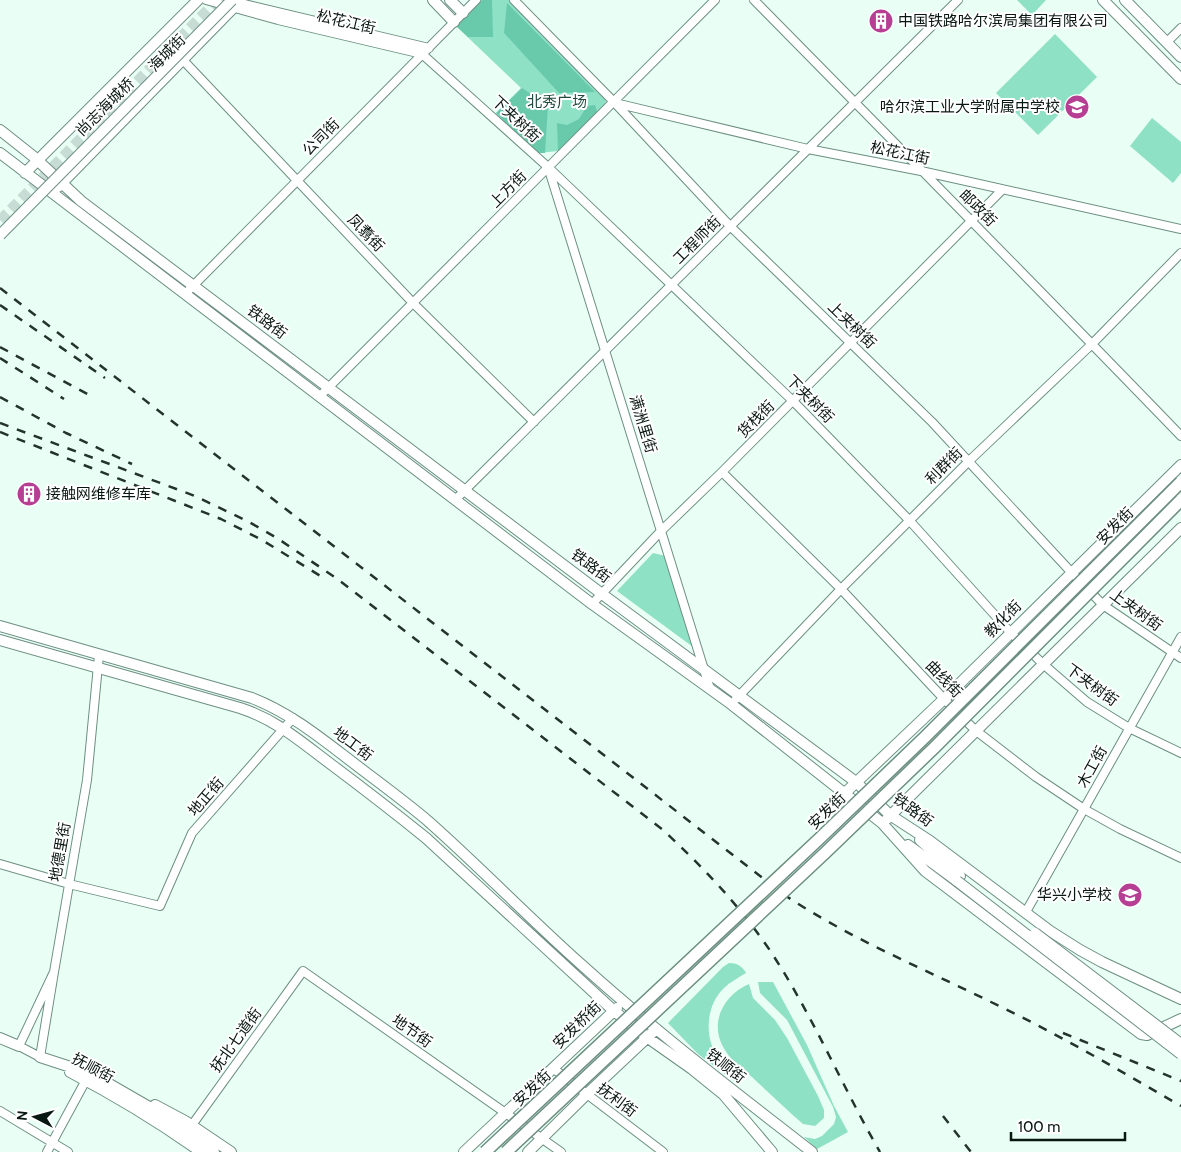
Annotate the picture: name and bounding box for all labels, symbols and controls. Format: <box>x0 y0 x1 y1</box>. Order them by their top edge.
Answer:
street label: 松花江街 <box>315 6 377 38</box>
building icon: 中国铁路哈尔滨局集团有限公司 <box>868 8 894 34</box>
place label: 中国铁路哈尔滨局集团有限公司 <box>898 12 1108 30</box>
street label: 海城街 <box>145 31 189 75</box>
street label: 尚志海城桥 <box>72 74 138 140</box>
street label: 下夹树街 <box>488 92 544 146</box>
park label: 北秀广场 <box>527 93 587 111</box>
school or university icon: 哈尔滨工业大学附属中学校 <box>1064 94 1090 120</box>
place label: 哈尔滨工业大学附属中学校 <box>880 98 1060 116</box>
street label: 公司街 <box>299 115 343 159</box>
street label: 松花江街 <box>869 138 931 168</box>
street label: 上方街 <box>486 167 530 211</box>
street label: 邮政街 <box>956 186 1000 230</box>
street label: 凤翥街 <box>344 211 388 255</box>
street label: 工程师街 <box>669 212 725 268</box>
street label: 上夹树街 <box>824 298 880 352</box>
street label: 铁路街 <box>244 301 290 343</box>
street label: 下夹树街 <box>782 371 838 427</box>
street label: 满洲里街 <box>626 393 660 455</box>
street label: 货栈街 <box>734 397 778 441</box>
street label: 利群街 <box>922 444 966 488</box>
building icon: 接触网维修车库 <box>16 481 42 507</box>
place label: 接触网维修车库 <box>46 485 151 503</box>
street label: 安发街 <box>1093 504 1137 548</box>
street label: 铁路街 <box>568 545 614 587</box>
street label: 上夹树街 <box>1106 585 1166 635</box>
street label: 教化街 <box>981 597 1025 641</box>
street label: 曲线街 <box>922 657 966 701</box>
street label: 下夹树街 <box>1062 660 1122 710</box>
street label: 地工街 <box>330 723 376 765</box>
street label: 木工街 <box>1073 743 1111 791</box>
street label: 地正街 <box>184 774 228 820</box>
street label: 安发街 <box>805 789 849 833</box>
street label: 铁路街 <box>890 789 936 831</box>
street label: 地德里街 <box>46 821 74 883</box>
school or university icon: 华兴小学校 <box>1117 882 1143 908</box>
place label: 华兴小学校 <box>1037 886 1112 904</box>
street label: 安发桥街 <box>549 998 605 1052</box>
street label: 抚北七道街 <box>207 1004 265 1076</box>
street label: 地节街 <box>388 1011 436 1051</box>
street label: 铁顺街 <box>703 1045 749 1087</box>
street label: 抚顺街 <box>69 1049 117 1087</box>
street label: 安发街 <box>509 1066 555 1110</box>
street label: 抚利街 <box>594 1079 640 1121</box>
north arrow <box>10 1092 60 1142</box>
text: N <box>13 1110 32 1122</box>
scale bar <box>1011 1110 1125 1142</box>
text: 100 m <box>1018 1118 1060 1136</box>

